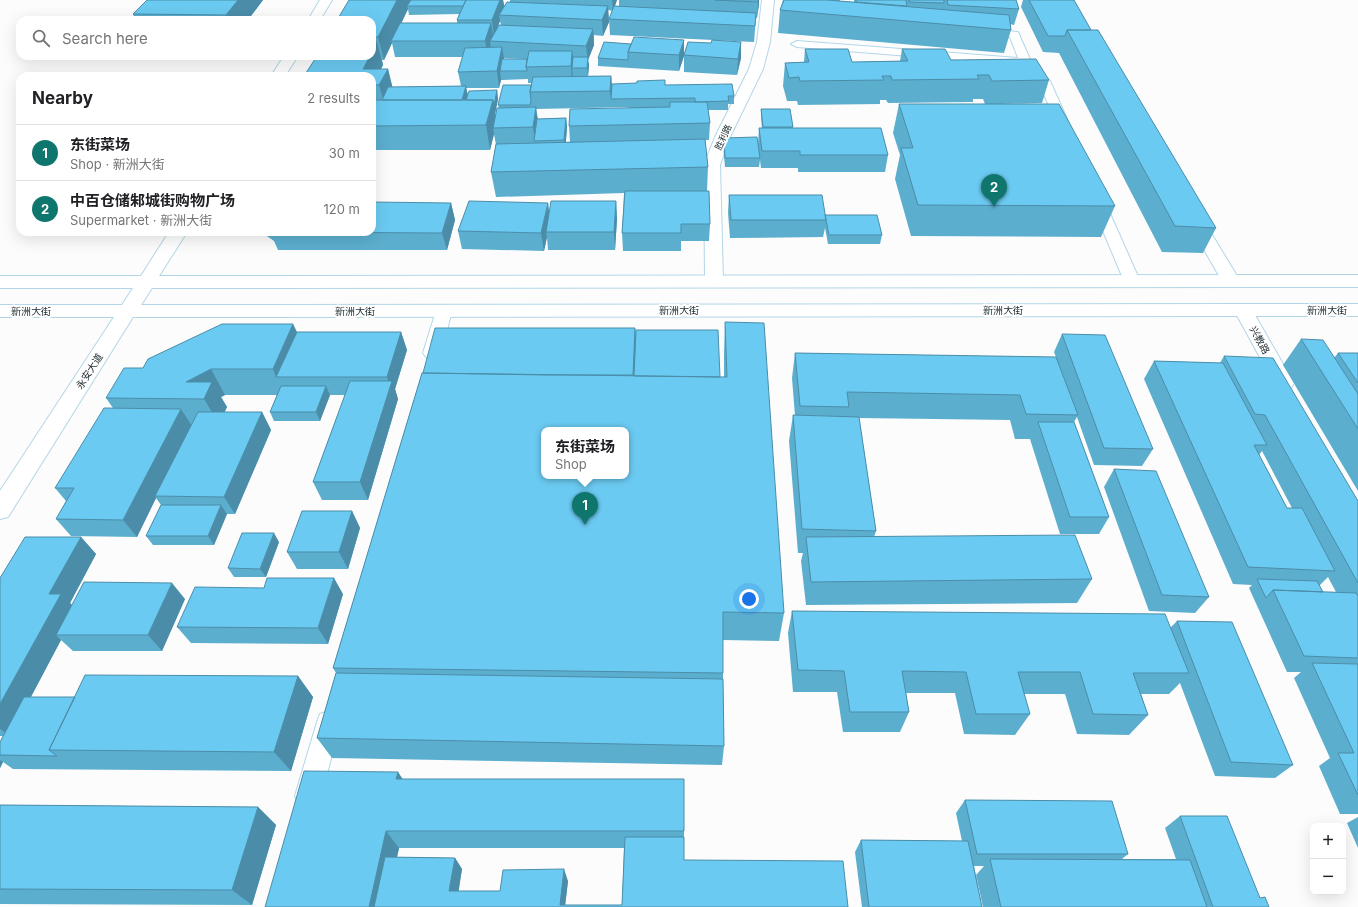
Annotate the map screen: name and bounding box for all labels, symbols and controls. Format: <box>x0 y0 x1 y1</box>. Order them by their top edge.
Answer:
search box <box>16 16 376 60</box>
icon: search <box>30 27 52 49</box>
text: Search here <box>62 29 148 48</box>
text: Nearby <box>32 88 93 108</box>
text: 2 results <box>307 90 360 106</box>
street label: 胜利路 <box>712 122 734 152</box>
text: 东街菜场 <box>70 135 130 154</box>
text: 1 <box>42 145 48 161</box>
text: 30 m <box>329 145 360 161</box>
text: Shop · 新洲大街 <box>70 156 165 172</box>
pin: 2 <box>981 174 1007 207</box>
text: 中百仓储邾城街购物广场 <box>70 191 235 210</box>
text: 2 <box>41 201 49 217</box>
text: 120 m <box>324 201 360 217</box>
text: Supermarket · 新洲大街 <box>70 212 212 228</box>
street label: 新洲大街 <box>659 304 699 316</box>
street label: 新洲大街 <box>983 304 1023 316</box>
street label: 新洲大街 <box>1307 304 1347 316</box>
street label: 新洲大街 <box>11 305 51 317</box>
street label: 新洲大街 <box>335 305 375 317</box>
street label: 兴教路 <box>1247 324 1273 356</box>
street label: 永安大道 <box>73 351 105 391</box>
popup <box>541 427 629 479</box>
text: 东街菜场 <box>555 437 615 456</box>
text: Shop <box>555 456 587 472</box>
pin: 1 <box>572 492 598 525</box>
your location <box>739 589 759 609</box>
map controls <box>1310 823 1346 895</box>
button: + <box>1310 823 1346 859</box>
button: − <box>1310 859 1346 895</box>

